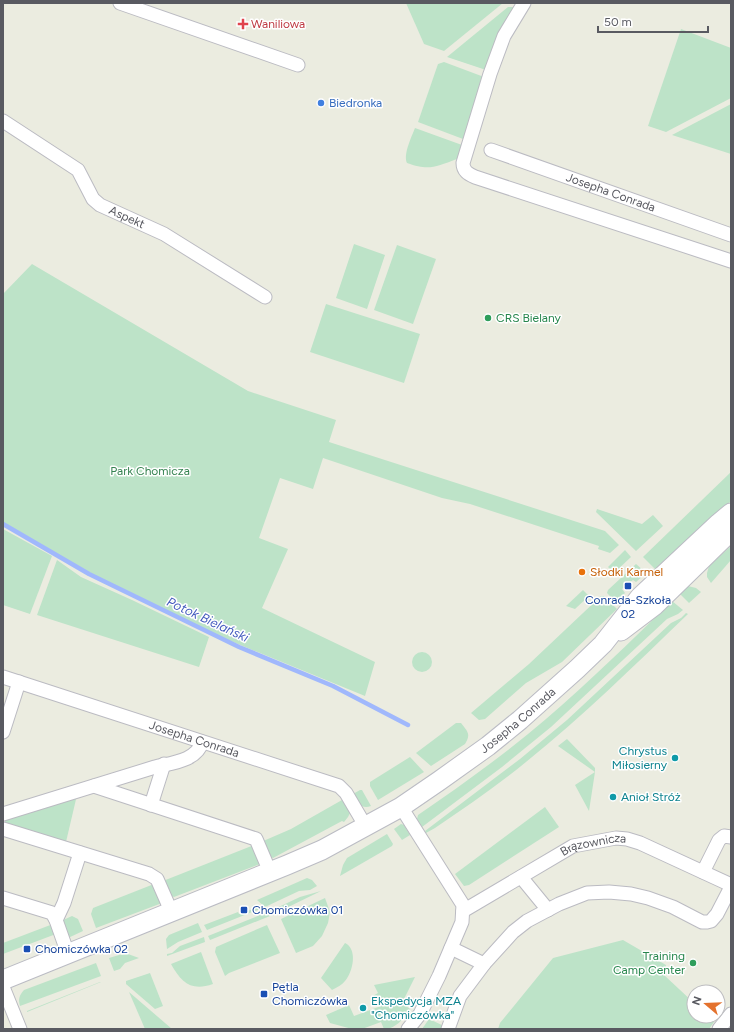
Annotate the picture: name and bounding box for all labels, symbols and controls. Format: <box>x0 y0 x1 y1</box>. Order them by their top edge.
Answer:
scale bar <box>598 8 708 34</box>
text: 50 m <box>604 15 632 29</box>
place label: Waniliowa <box>251 17 305 31</box>
marker: Waniliowa <box>238 19 248 29</box>
place label: Biedronka <box>329 96 382 110</box>
marker: Biedronka <box>316 98 326 108</box>
street label: Josepha Conrada <box>564 170 657 215</box>
street label: Aspekt <box>107 203 147 232</box>
place label: CRS Bielany <box>496 311 562 325</box>
marker: CRS Bielany <box>483 313 493 323</box>
park label: Park Chomicza <box>110 464 190 478</box>
place label: Słodki Karmel <box>590 565 663 579</box>
marker: Słodki Karmel <box>577 567 587 577</box>
marker: Conrada-Szkoła 02 <box>623 581 633 591</box>
place label: Conrada-Szkoła 02 <box>585 593 671 621</box>
water label: Potok Bielański <box>165 594 252 645</box>
street label: Josepha Conrada <box>478 685 558 756</box>
street label: Josepha Conrada <box>147 718 241 760</box>
place label: Chrystus Miłosierny <box>612 744 668 772</box>
marker: Chrystus Miłosierny <box>670 753 680 763</box>
place label: Anioł Stróż <box>621 790 681 804</box>
marker: Anioł Stróż <box>608 792 618 802</box>
street label: Brązownicza <box>558 831 627 859</box>
place label: Chomiczówka 01 <box>252 903 343 917</box>
marker: Chomiczówka 01 <box>239 905 249 915</box>
place label: Chomiczówka 02 <box>35 942 128 956</box>
marker: Chomiczówka 02 <box>22 944 32 954</box>
place label: Training Camp Center <box>613 949 685 977</box>
marker: Training Camp Center <box>688 958 698 968</box>
place label: Pętla Chomiczówka <box>272 980 348 1008</box>
north arrow <box>686 984 726 1024</box>
marker: Pętla Chomiczówka <box>259 989 269 999</box>
place label: Ekspedycja MZA "Chomiczówka" <box>371 994 461 1022</box>
text: N <box>689 995 705 1007</box>
marker: Ekspedycja MZA "Chomiczówka" <box>358 1003 368 1013</box>

